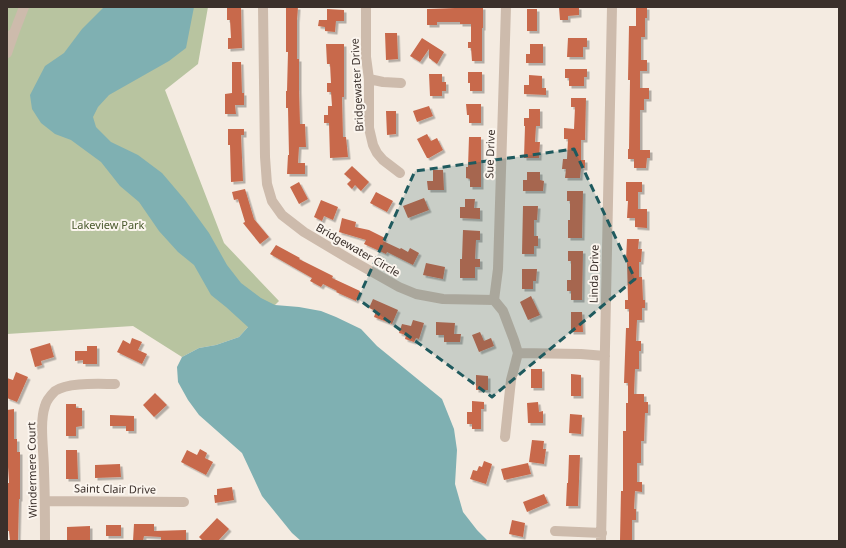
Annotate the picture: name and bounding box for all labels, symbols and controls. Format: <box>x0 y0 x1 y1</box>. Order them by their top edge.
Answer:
street label: Bridgewater Drive <box>347 38 366 132</box>
street label: Sue Drive <box>481 129 498 179</box>
park label: Lakeview Park <box>72 217 145 232</box>
street label: Bridgewater Circle <box>313 219 403 280</box>
street label: Linda Drive <box>585 245 602 303</box>
street label: Windermere Court <box>23 422 40 518</box>
street label: Saint Clair Drive <box>74 480 156 497</box>

